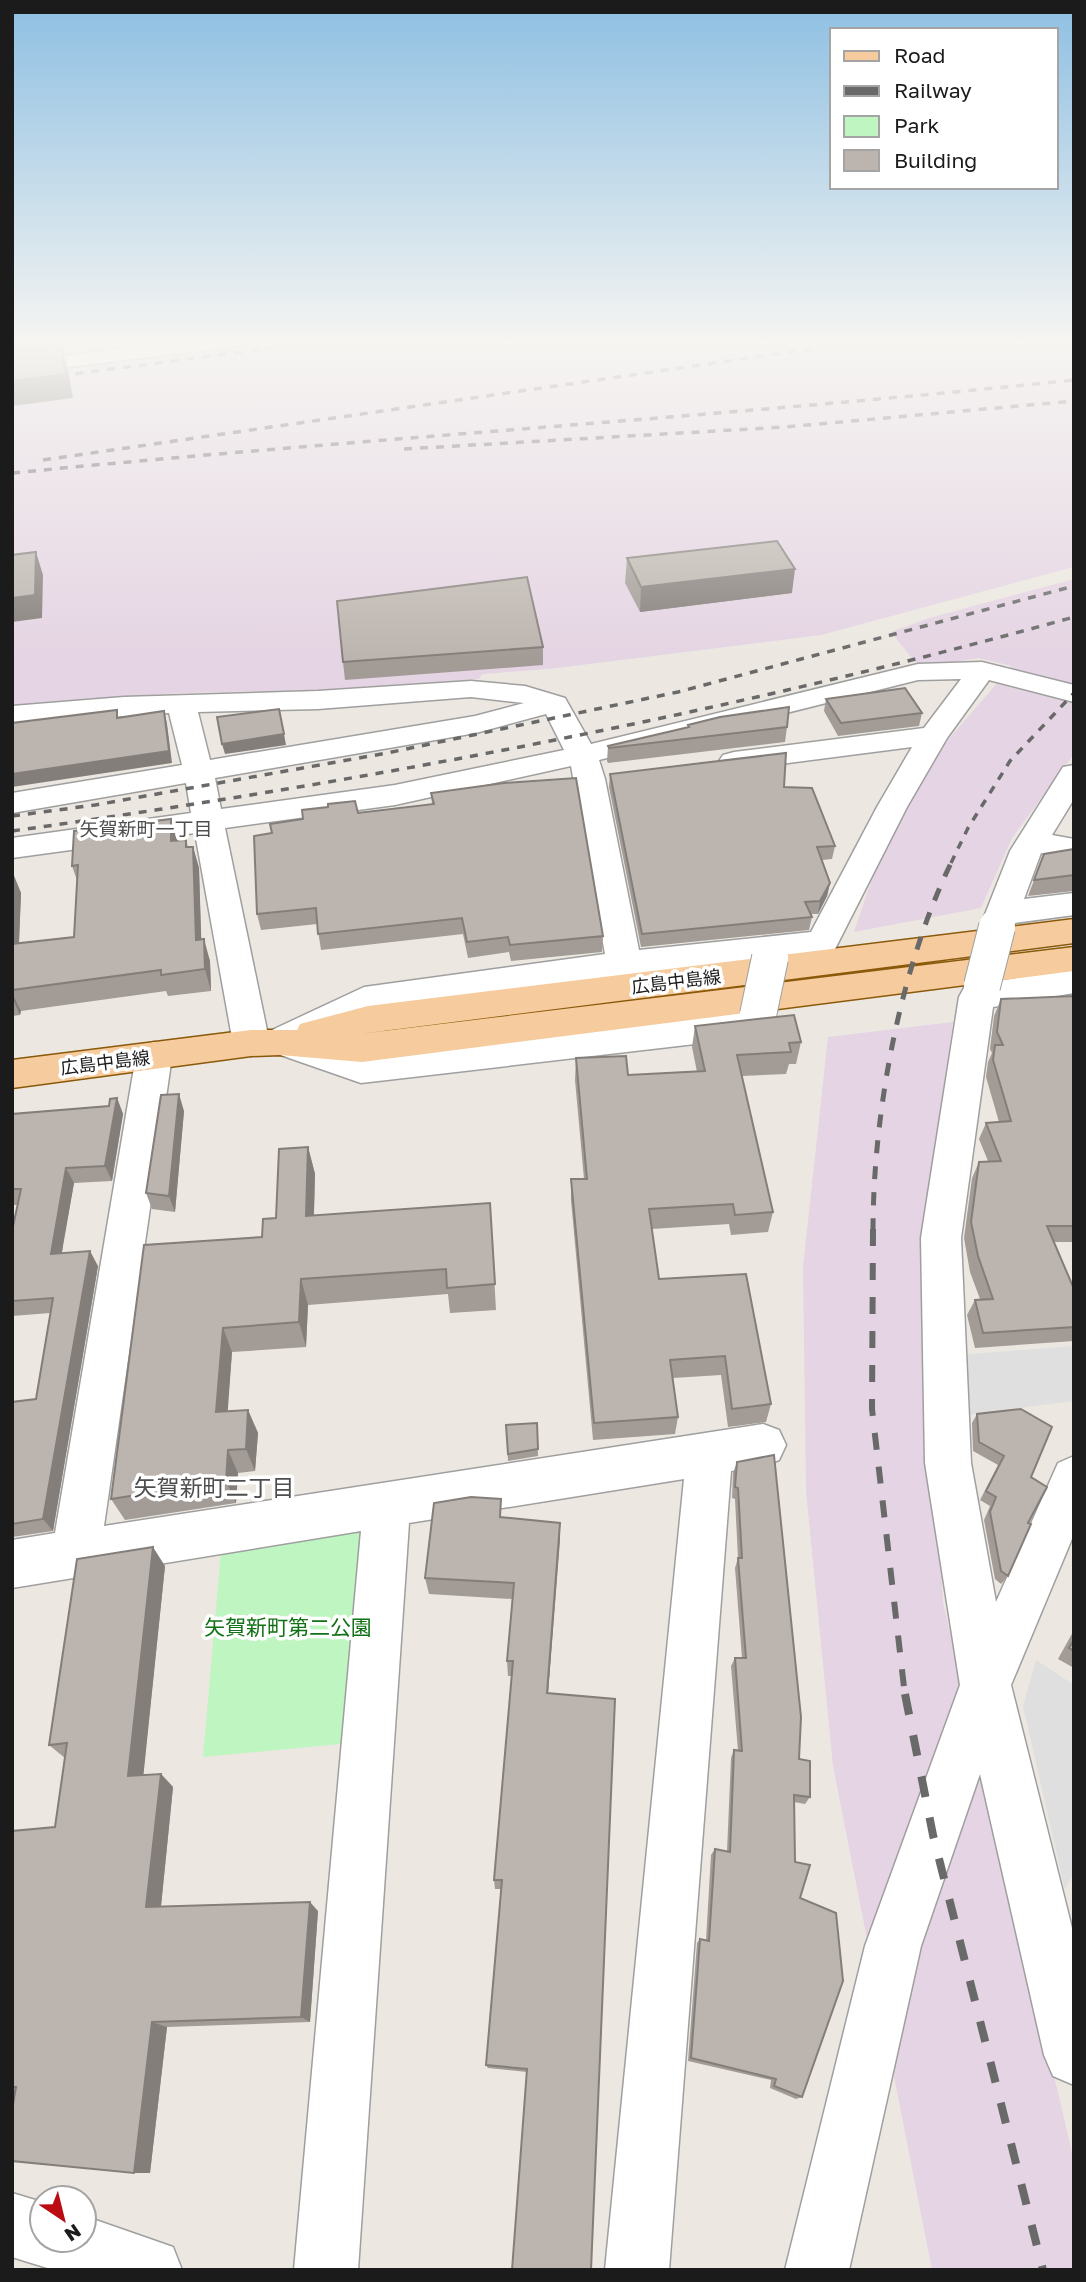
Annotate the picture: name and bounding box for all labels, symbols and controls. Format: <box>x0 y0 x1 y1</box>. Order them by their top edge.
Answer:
legend <box>830 28 1058 189</box>
text: Road <box>894 42 945 68</box>
text: Railway <box>894 77 972 103</box>
text: Park <box>894 112 940 138</box>
text: Building <box>894 147 977 173</box>
district label: 矢賀新町一丁目 <box>79 817 213 840</box>
street label: 広島中島線 <box>630 965 722 997</box>
street label: 広島中島線 <box>59 1046 151 1078</box>
district label: 矢賀新町二丁目 <box>134 1473 295 1501</box>
park label: 矢賀新町第二公園 <box>204 1614 372 1640</box>
north arrow <box>28 2184 98 2254</box>
text: N <box>61 2220 86 2247</box>

